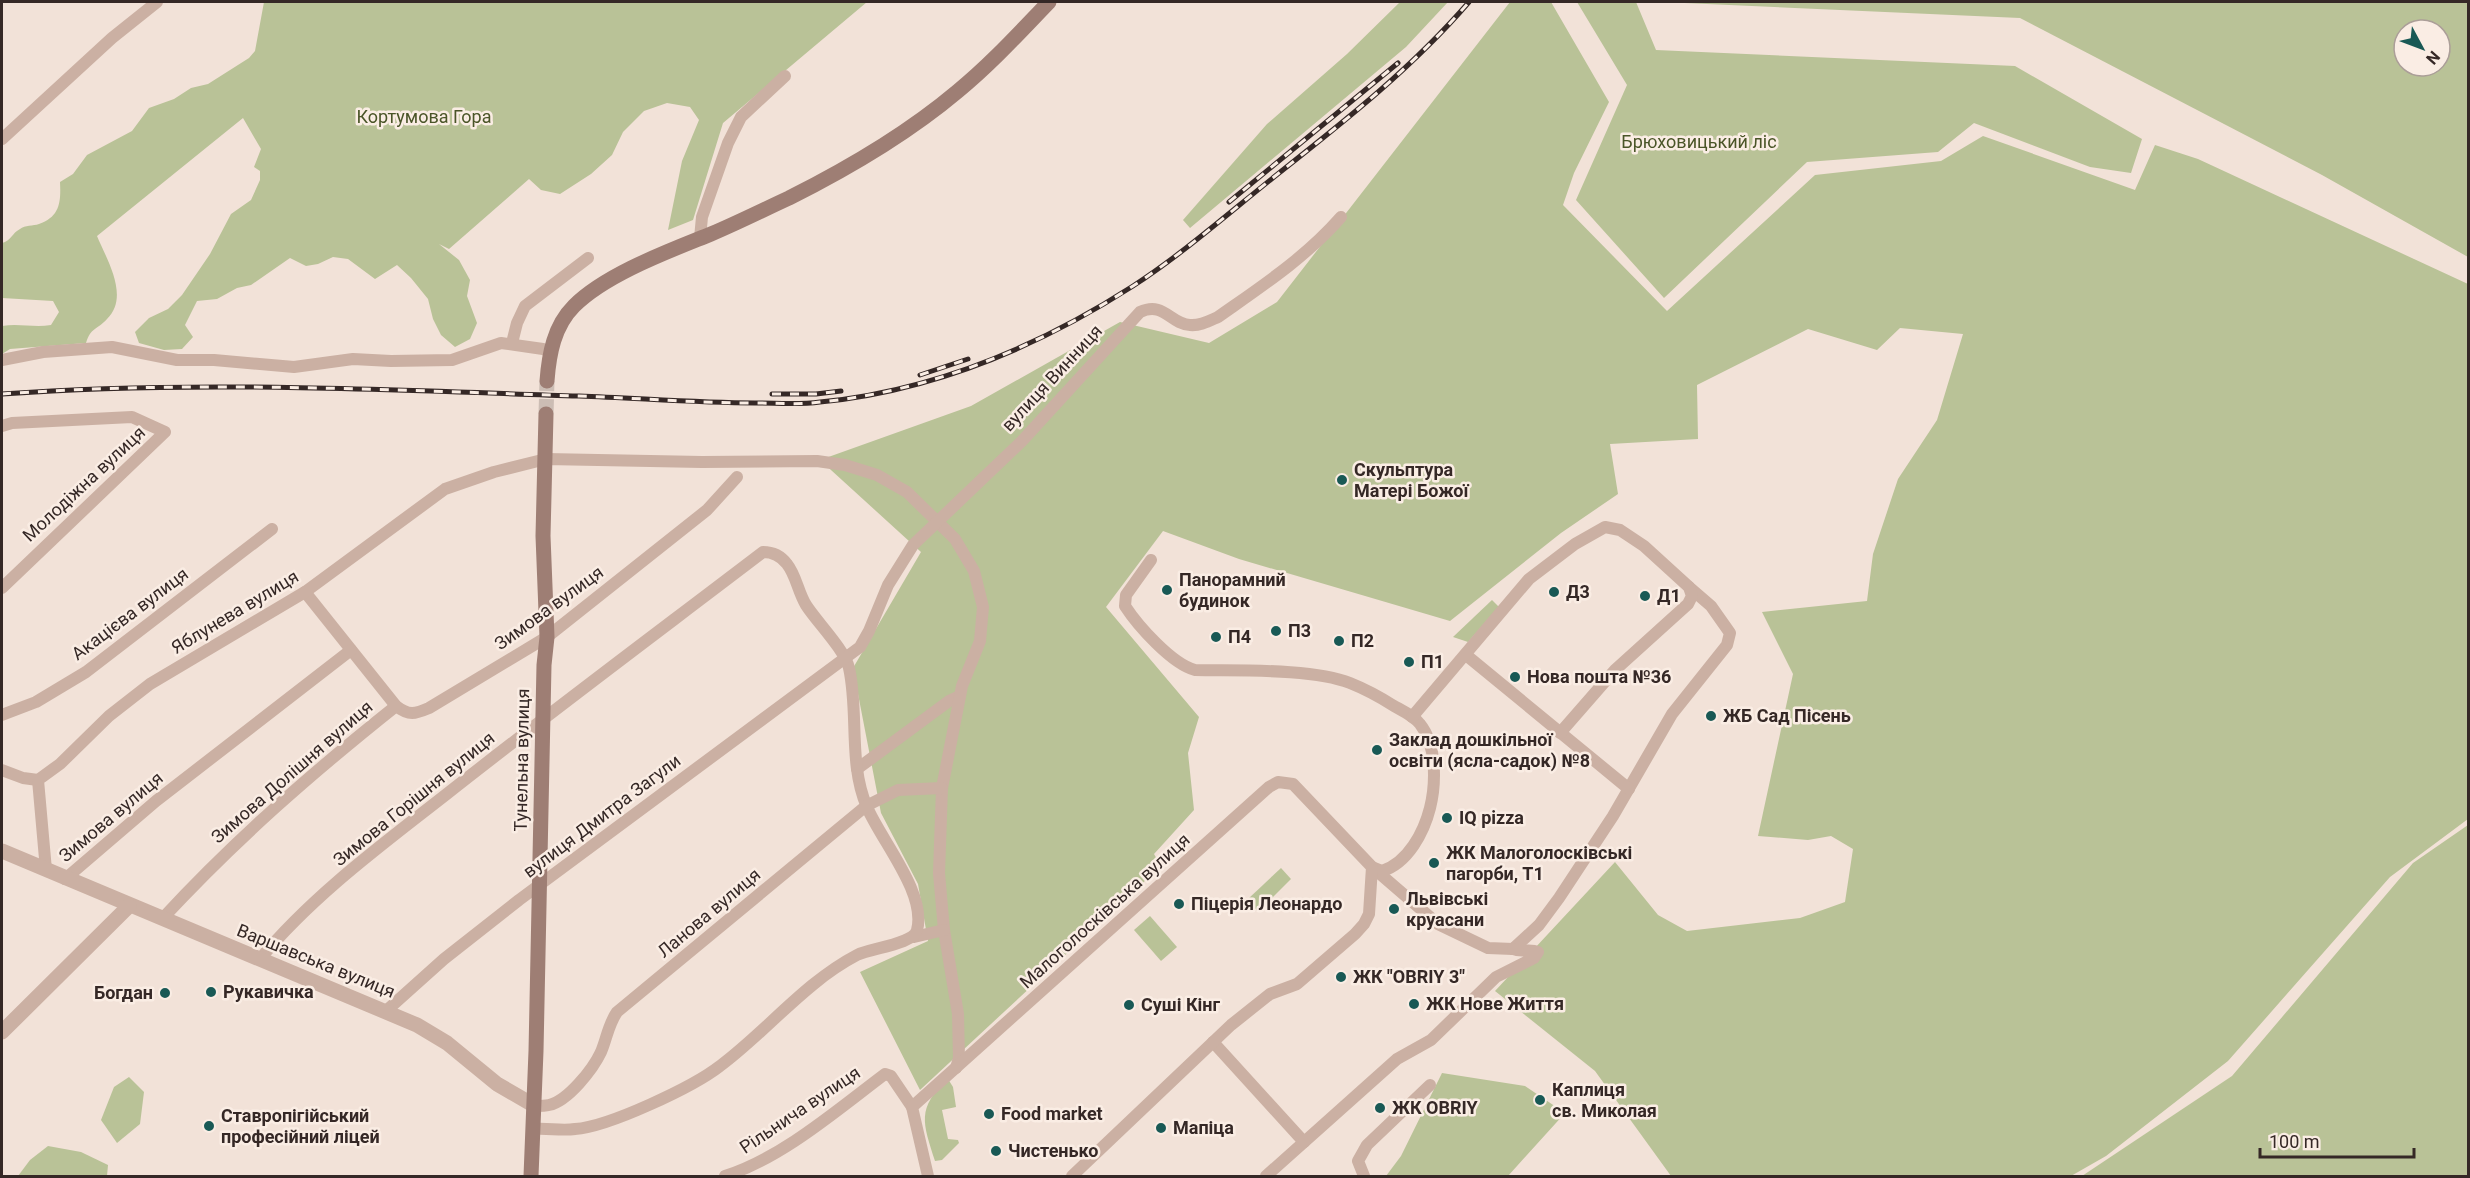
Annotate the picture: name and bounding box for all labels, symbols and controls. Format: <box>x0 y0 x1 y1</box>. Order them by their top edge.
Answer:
north arrow <box>2392 18 2452 78</box>
text: N <box>2422 47 2444 68</box>
park label: Кортумова Гора <box>357 106 491 127</box>
park label: Брюховицький ліс <box>1621 131 1777 152</box>
street label: вулиця Винниця <box>997 320 1106 435</box>
street label: Молодіжна вулиця <box>18 422 149 546</box>
place label: Скульптура Матері Божої <box>1354 459 1469 501</box>
marker: Скульптура Матері Божої <box>1335 473 1349 487</box>
street label: Зимова вулиця <box>490 561 607 654</box>
street label: Акацієва вулиця <box>67 563 192 664</box>
street label: Яблунева вулиця <box>167 565 302 658</box>
place label: Панорамний будинок <box>1179 569 1286 611</box>
place label: Д3 <box>1566 581 1590 602</box>
marker: Панорамний будинок <box>1160 583 1174 597</box>
marker: Д3 <box>1547 585 1561 599</box>
place label: Д1 <box>1657 585 1681 606</box>
marker: Д1 <box>1638 589 1652 603</box>
place label: П3 <box>1288 620 1311 641</box>
marker: П3 <box>1269 624 1283 638</box>
place label: П4 <box>1228 626 1251 647</box>
marker: П4 <box>1209 630 1223 644</box>
place label: П2 <box>1351 630 1374 651</box>
marker: П2 <box>1332 634 1346 648</box>
place label: П1 <box>1421 651 1444 672</box>
marker: П1 <box>1402 655 1416 669</box>
place label: Нова пошта №36 <box>1527 666 1671 687</box>
marker: Нова пошта №36 <box>1508 670 1522 684</box>
street label: Тунельна вулиця <box>510 688 533 832</box>
street label: Зимова Долішня вулиця <box>207 696 377 847</box>
place label: ЖБ Сад Пісень <box>1723 705 1851 726</box>
marker: ЖБ Сад Пісень <box>1704 709 1718 723</box>
street label: Зимова Горішня вулиця <box>329 727 499 870</box>
place label: Заклад дошкільної освіти (ясла-садок) №8 <box>1389 729 1590 772</box>
marker: Заклад дошкільної освіти (ясла-садок) №8 <box>1370 743 1384 757</box>
street label: вулиця Дмитра Загули <box>519 750 685 882</box>
street label: Зимова вулиця <box>55 767 167 866</box>
place label: IQ pizza <box>1459 807 1524 828</box>
marker: IQ pizza <box>1440 811 1454 825</box>
street label: Малоголосківська вулиця <box>1015 829 1194 992</box>
place label: ЖК Малоголосківські пагорби, Т1 <box>1446 842 1632 884</box>
marker: ЖК Малоголосківські пагорби, Т1 <box>1427 856 1441 870</box>
street label: Ланова вулиця <box>653 864 764 962</box>
place label: Львівські круасани <box>1406 888 1488 930</box>
place label: Піцерія Леонардо <box>1191 893 1343 914</box>
marker: Піцерія Леонардо <box>1172 897 1186 911</box>
marker: Львівські круасани <box>1387 902 1401 916</box>
street label: Варшавська вулиця <box>234 919 398 1002</box>
place label: ЖК "OBRIY 3" <box>1353 966 1465 987</box>
marker: ЖК "OBRIY 3" <box>1334 970 1348 984</box>
place label: Рукавичка <box>223 981 314 1002</box>
place label: Богдан <box>94 982 153 1003</box>
marker: Рукавичка <box>204 985 218 999</box>
marker: Богдан <box>158 986 172 1000</box>
place label: ЖК Нове Життя <box>1426 993 1564 1014</box>
place label: Суші Кінг <box>1141 994 1221 1015</box>
marker: ЖК Нове Життя <box>1407 997 1421 1011</box>
marker: Суші Кінг <box>1122 998 1136 1012</box>
street label: Рільнича вулиця <box>736 1062 864 1158</box>
place label: Каплиця св. Миколая <box>1552 1079 1657 1121</box>
marker: Каплиця св. Миколая <box>1533 1093 1547 1107</box>
place label: ЖК OBRIY <box>1392 1097 1479 1118</box>
marker: ЖК OBRIY <box>1373 1101 1387 1115</box>
place label: Food market <box>1001 1103 1103 1124</box>
place label: Ставропігійський професійний ліцей <box>221 1105 380 1147</box>
marker: Food market <box>982 1107 996 1121</box>
place label: Мапіца <box>1173 1117 1234 1138</box>
marker: Ставропігійський професійний ліцей <box>202 1119 216 1133</box>
marker: Мапіца <box>1154 1121 1168 1135</box>
scale bar <box>2260 1121 2414 1159</box>
text: 100 m <box>2269 1131 2320 1152</box>
place label: Чистенько <box>1008 1140 1099 1161</box>
marker: Чистенько <box>989 1144 1003 1158</box>

